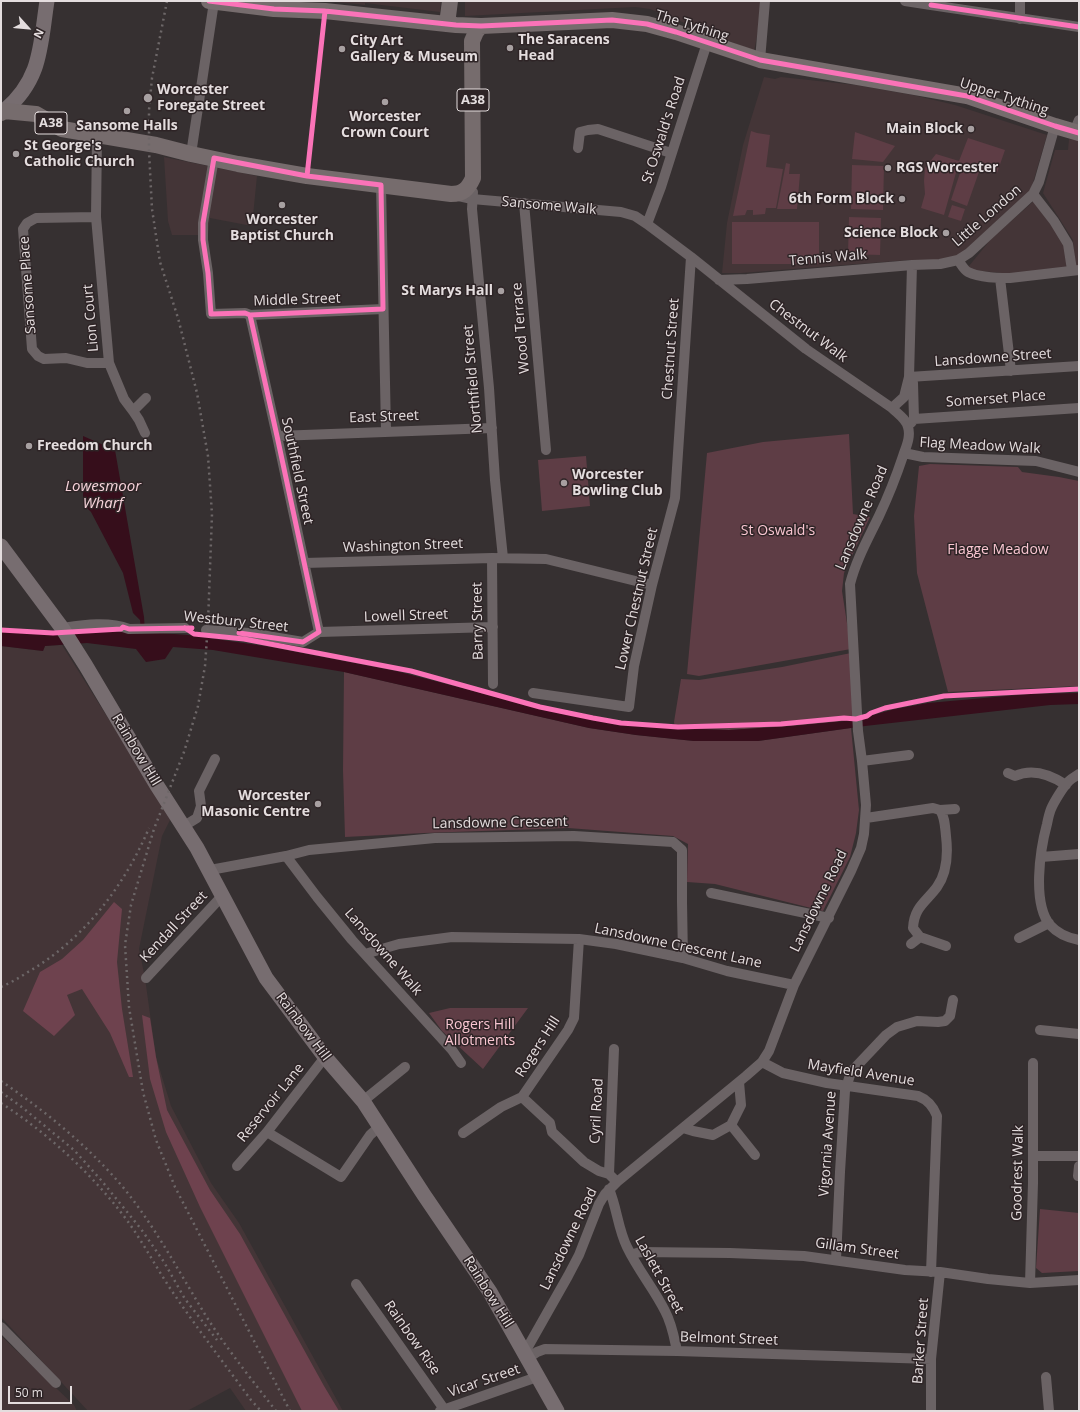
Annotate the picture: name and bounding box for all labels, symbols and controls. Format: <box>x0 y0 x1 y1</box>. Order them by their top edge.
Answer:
street label: The Tything <box>653 7 731 45</box>
north arrow <box>8 8 48 48</box>
text: N <box>30 26 48 41</box>
place label: The Saracens Head <box>518 32 610 64</box>
place label: City Art Gallery & Museum <box>350 33 478 66</box>
marker: The Saracens Head <box>505 43 515 53</box>
marker: City Art Gallery & Museum <box>337 44 347 54</box>
street label: St Oswald's Road <box>639 74 689 186</box>
street label: Upper Tything <box>957 75 1051 119</box>
place label: Worcester Foregate Street <box>157 82 265 114</box>
road number: A38 <box>457 89 489 111</box>
marker: Worcester Foregate Street <box>142 92 154 104</box>
marker: Worcester Crown Court <box>380 97 390 107</box>
marker: Sansome Halls <box>122 106 132 116</box>
place label: Worcester Crown Court <box>341 109 429 142</box>
road number: A38 <box>35 112 67 134</box>
place label: Sansome Halls <box>76 118 178 134</box>
place label: Main Block <box>886 121 963 137</box>
marker: Main Block <box>966 124 976 134</box>
place label: St George's Catholic Church <box>24 138 135 170</box>
marker: St George's Catholic Church <box>11 149 21 159</box>
place label: RGS Worcester <box>896 160 998 176</box>
marker: RGS Worcester <box>883 163 893 173</box>
street label: Little London <box>949 182 1025 250</box>
place label: 6th Form Block <box>789 191 894 207</box>
street label: Sansome Walk <box>501 193 597 219</box>
marker: 6th Form Block <box>897 194 907 204</box>
marker: Worcester Baptist Church <box>277 200 287 210</box>
place label: Worcester Baptist Church <box>230 212 334 244</box>
place label: Science Block <box>844 225 938 241</box>
marker: Science Block <box>941 228 951 238</box>
street label: Sansome Place <box>16 236 40 334</box>
street label: Tennis Walk <box>788 246 868 270</box>
street label: Wood Terrace <box>509 282 533 374</box>
street label: Lion Court <box>80 283 102 353</box>
place label: St Marys Hall <box>401 283 493 299</box>
marker: St Marys Hall <box>496 286 506 296</box>
street label: Middle Street <box>253 290 341 310</box>
street label: Chestnut Walk <box>765 296 851 366</box>
street label: Chestnut Street <box>659 298 683 400</box>
street label: Northfield Street <box>460 324 486 434</box>
street label: Lansdowne Street <box>934 346 1052 370</box>
street label: Somerset Place <box>945 387 1047 411</box>
street label: East Street <box>349 407 419 427</box>
street label: Southfield Street <box>277 416 317 526</box>
street label: Flag Meadow Walk <box>919 434 1041 458</box>
place label: Freedom Church <box>37 438 153 454</box>
marker: Freedom Church <box>24 441 34 451</box>
street label: Lansdowne Road <box>832 463 892 573</box>
place label: Worcester Bowling Club <box>572 467 663 500</box>
water label: Lowesmoor Wharf <box>65 478 141 513</box>
marker: Worcester Bowling Club <box>559 478 569 488</box>
park label: St Oswald's <box>741 523 815 539</box>
street label: Lower Chestnut Street <box>612 526 662 672</box>
street label: Washington Street <box>343 536 463 556</box>
park label: Flagge Meadow <box>947 542 1049 558</box>
street label: Barry Street <box>469 582 487 660</box>
street label: Lowell Street <box>364 606 448 626</box>
street label: Westbury Street <box>183 608 289 636</box>
street label: Rainbow Hill <box>108 711 164 789</box>
place label: Worcester Masonic Centre <box>201 788 310 820</box>
marker: Worcester Masonic Centre <box>313 799 323 809</box>
street label: Lansdowne Crescent <box>432 813 568 833</box>
street label: Lansdowne Road <box>787 847 851 955</box>
street label: Kendall Street <box>137 888 211 966</box>
street label: Lansdowne Walk <box>341 905 425 999</box>
street label: Lansdowne Crescent Lane <box>593 920 763 972</box>
street label: Rainbow Hill <box>272 990 334 1064</box>
street label: Rogers Hill <box>512 1013 564 1081</box>
park label: Rogers Hill Allotments <box>445 1017 515 1050</box>
street label: Mayfield Avenue <box>806 1056 916 1090</box>
street label: Reservoir Lane <box>234 1060 308 1146</box>
street label: Cyril Road <box>587 1078 607 1144</box>
street label: Vigornia Avenue <box>816 1091 840 1197</box>
street label: Goodrest Walk <box>1009 1125 1027 1221</box>
street label: Lansdowne Road <box>537 1185 601 1293</box>
street label: Laslett Street <box>631 1233 687 1317</box>
street label: Gillam Street <box>814 1235 900 1263</box>
street label: Rainbow Hill <box>459 1253 517 1331</box>
street label: Barker Street <box>910 1297 932 1385</box>
street label: Rainbow Rise <box>380 1298 444 1378</box>
street label: Belmont Street <box>680 1329 778 1349</box>
street label: Vicar Street <box>446 1361 522 1401</box>
scale bar <box>10 1378 74 1404</box>
text: 50 m <box>15 1384 43 1401</box>

